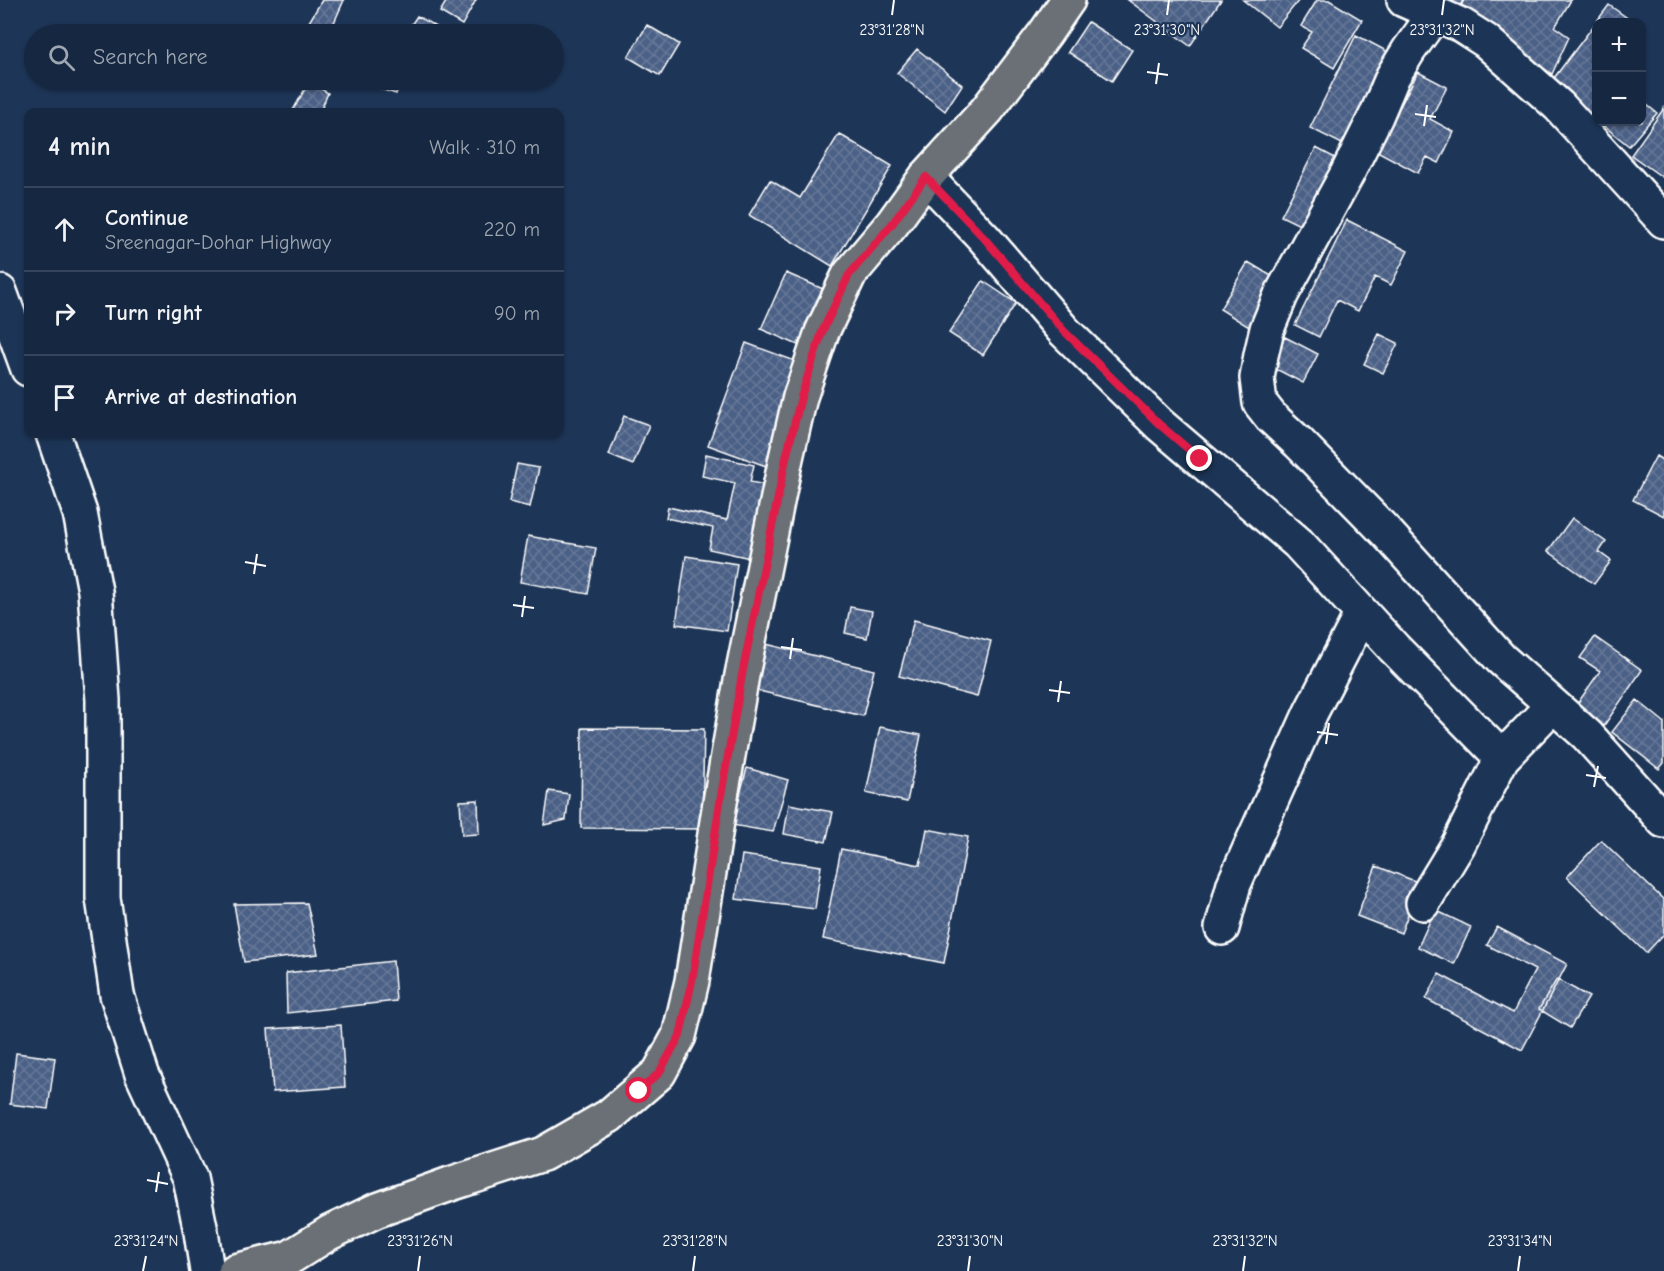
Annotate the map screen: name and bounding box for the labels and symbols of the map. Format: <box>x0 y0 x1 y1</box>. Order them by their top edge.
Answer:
text: 23°31'28"N <box>859 21 925 39</box>
text: 23°31'30"N <box>1134 21 1200 39</box>
text: 23°31'32"N <box>1409 21 1475 39</box>
route end <box>1186 445 1212 471</box>
route start <box>625 1077 651 1103</box>
text: 23°31'24"N <box>114 1232 178 1250</box>
text: 23°31'26"N <box>387 1232 453 1250</box>
text: 23°31'28"N <box>662 1232 728 1250</box>
text: 23°31'30"N <box>937 1232 1003 1250</box>
text: 23°31'32"N <box>1212 1232 1278 1250</box>
text: 23°31'34"N <box>1488 1232 1552 1250</box>

